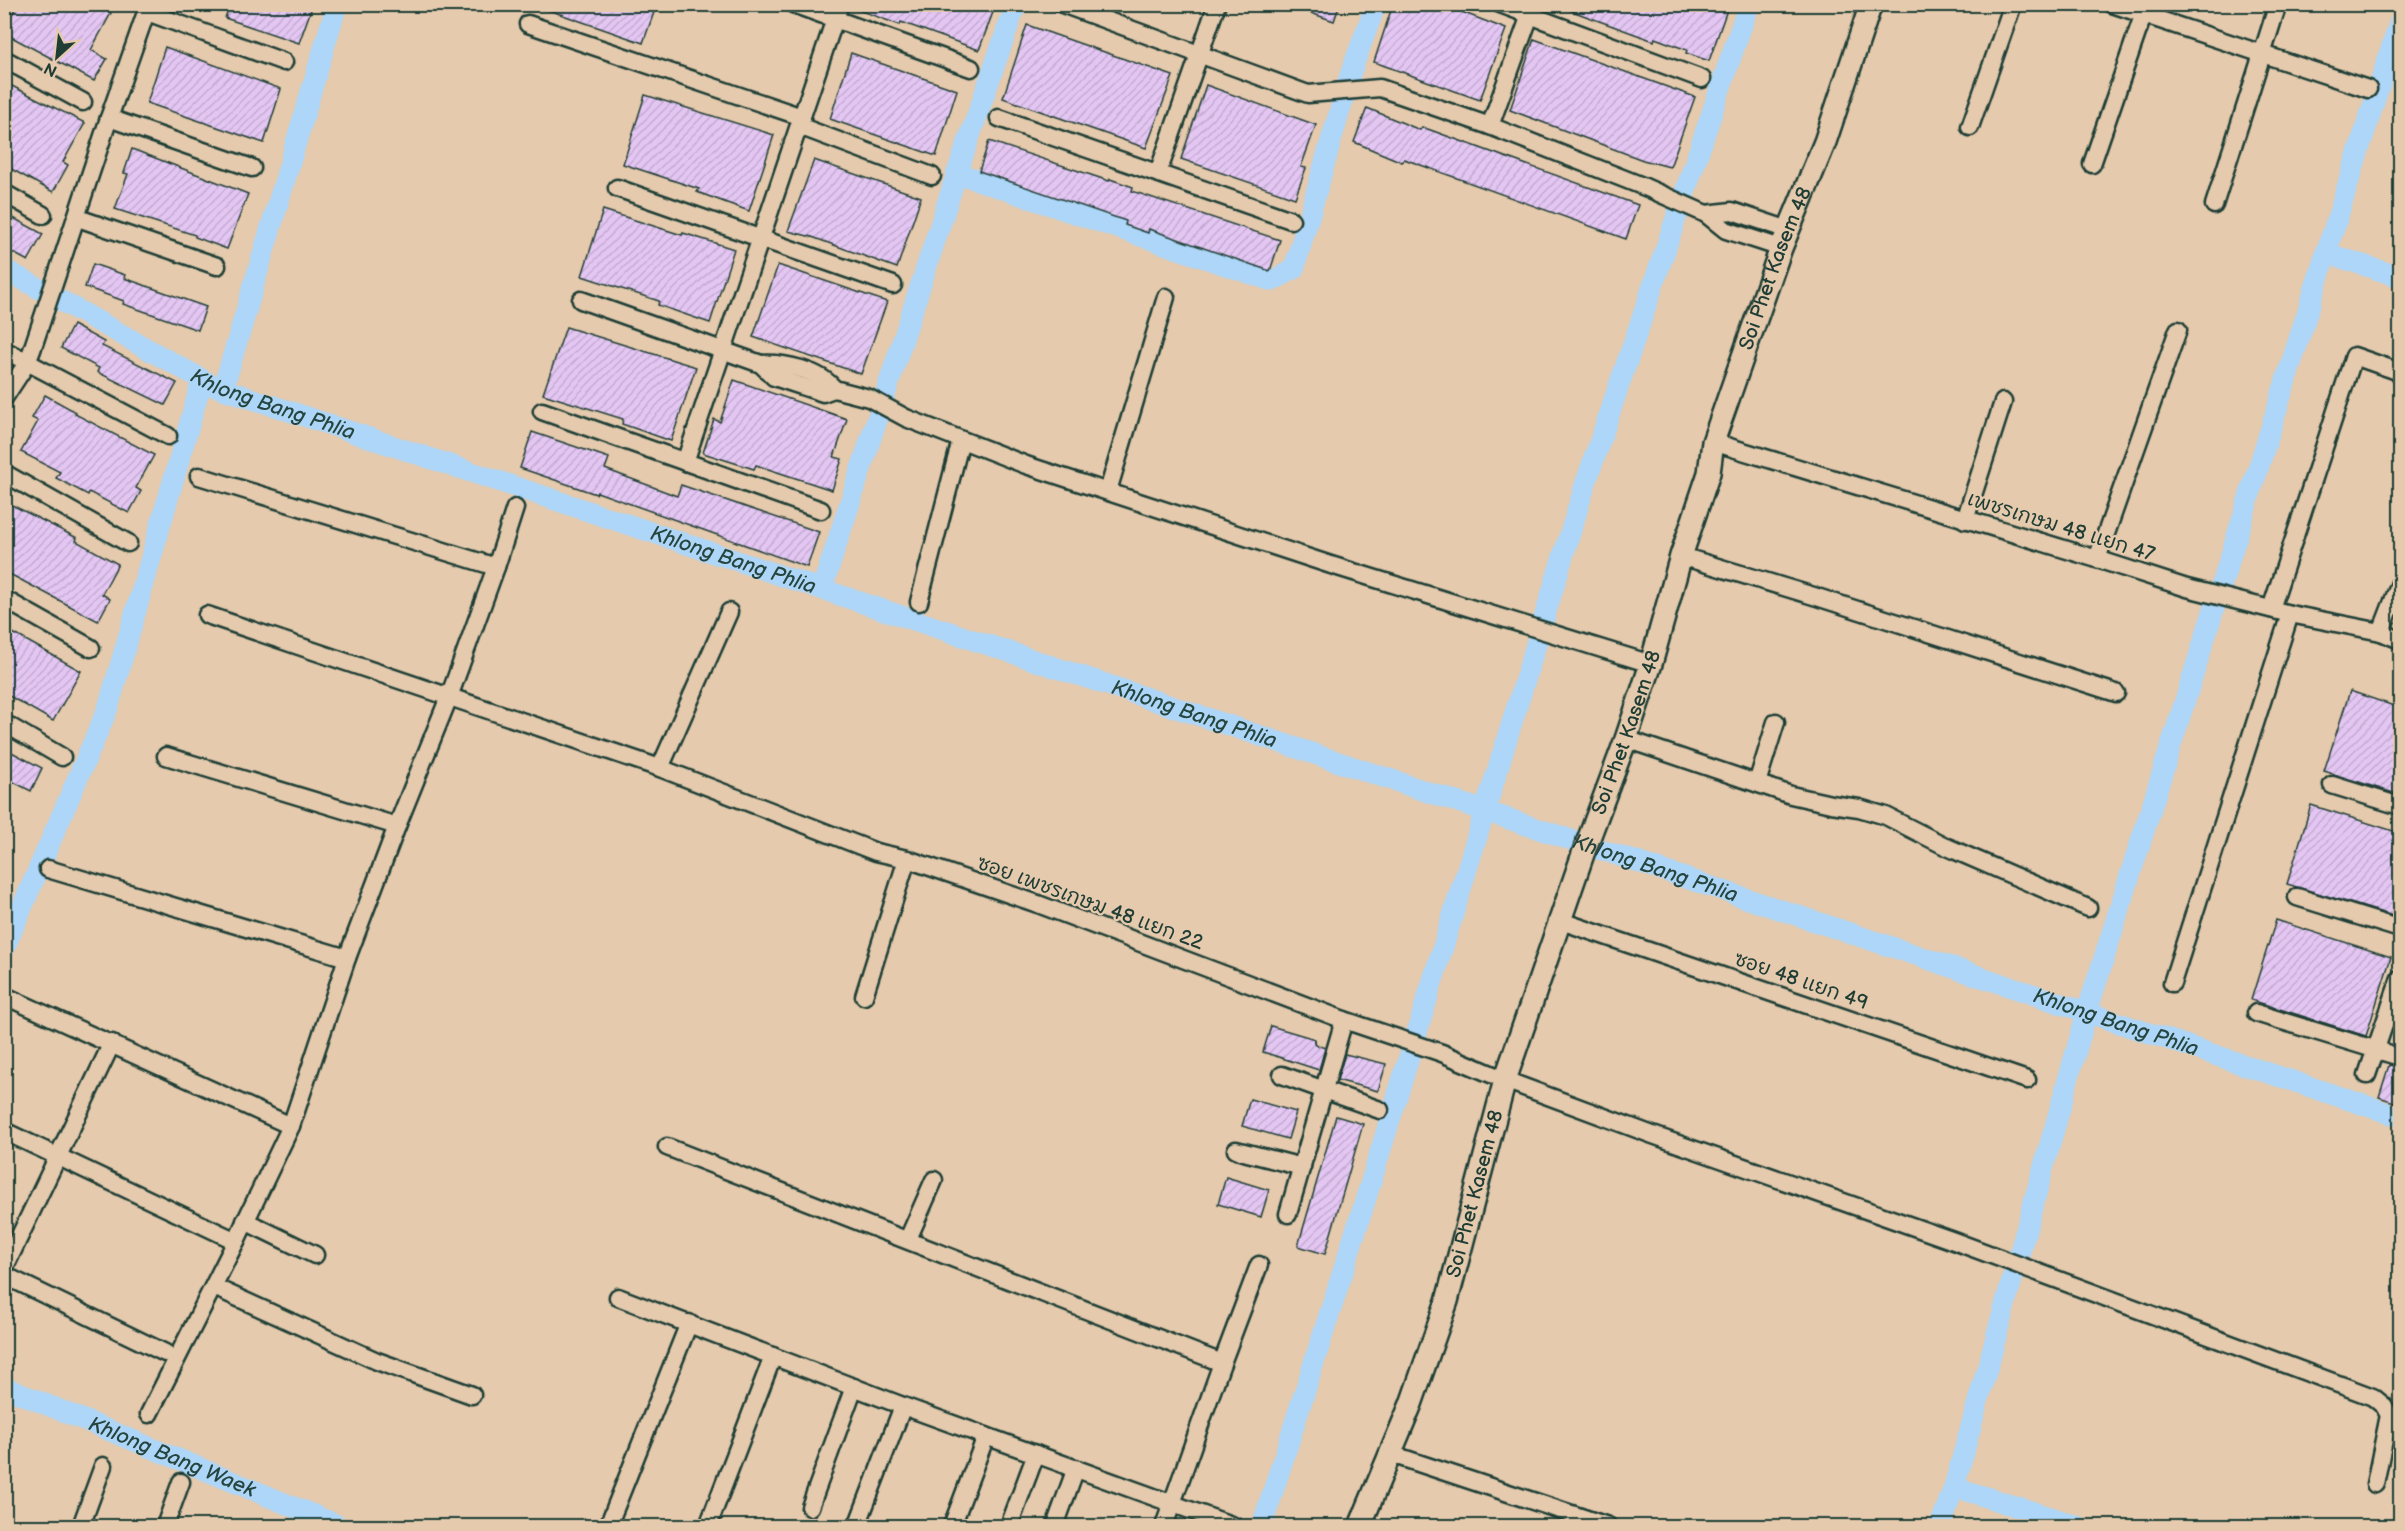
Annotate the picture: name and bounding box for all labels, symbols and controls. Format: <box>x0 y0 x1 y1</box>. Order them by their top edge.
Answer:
north arrow <box>27 27 87 87</box>
text: N <box>41 58 61 80</box>
street label: Soi Phet Kasem 48 <box>1734 183 1817 353</box>
water label: Khlong Bang Phlia <box>186 363 358 445</box>
street label: เพชรเกษม 48 แยก 47 <box>1964 487 2158 567</box>
water label: Khlong Bang Phlia <box>647 520 819 599</box>
street label: Soi Phet Kasem 48 <box>1587 648 1666 818</box>
water label: Khlong Bang Phlia <box>1108 675 1280 753</box>
water label: Khlong Bang Phlia <box>1569 829 1741 907</box>
street label: ซอย เพชรเกษม 48 แยก 22 <box>974 851 1207 955</box>
street label: ซอย 48 แยก 49 <box>1731 947 1871 1015</box>
water label: Khlong Bang Phlia <box>2030 983 2202 1061</box>
street label: Soi Phet Kasem 48 <box>1442 1108 1509 1280</box>
water label: Khlong Bang Waek <box>85 1411 260 1502</box>

